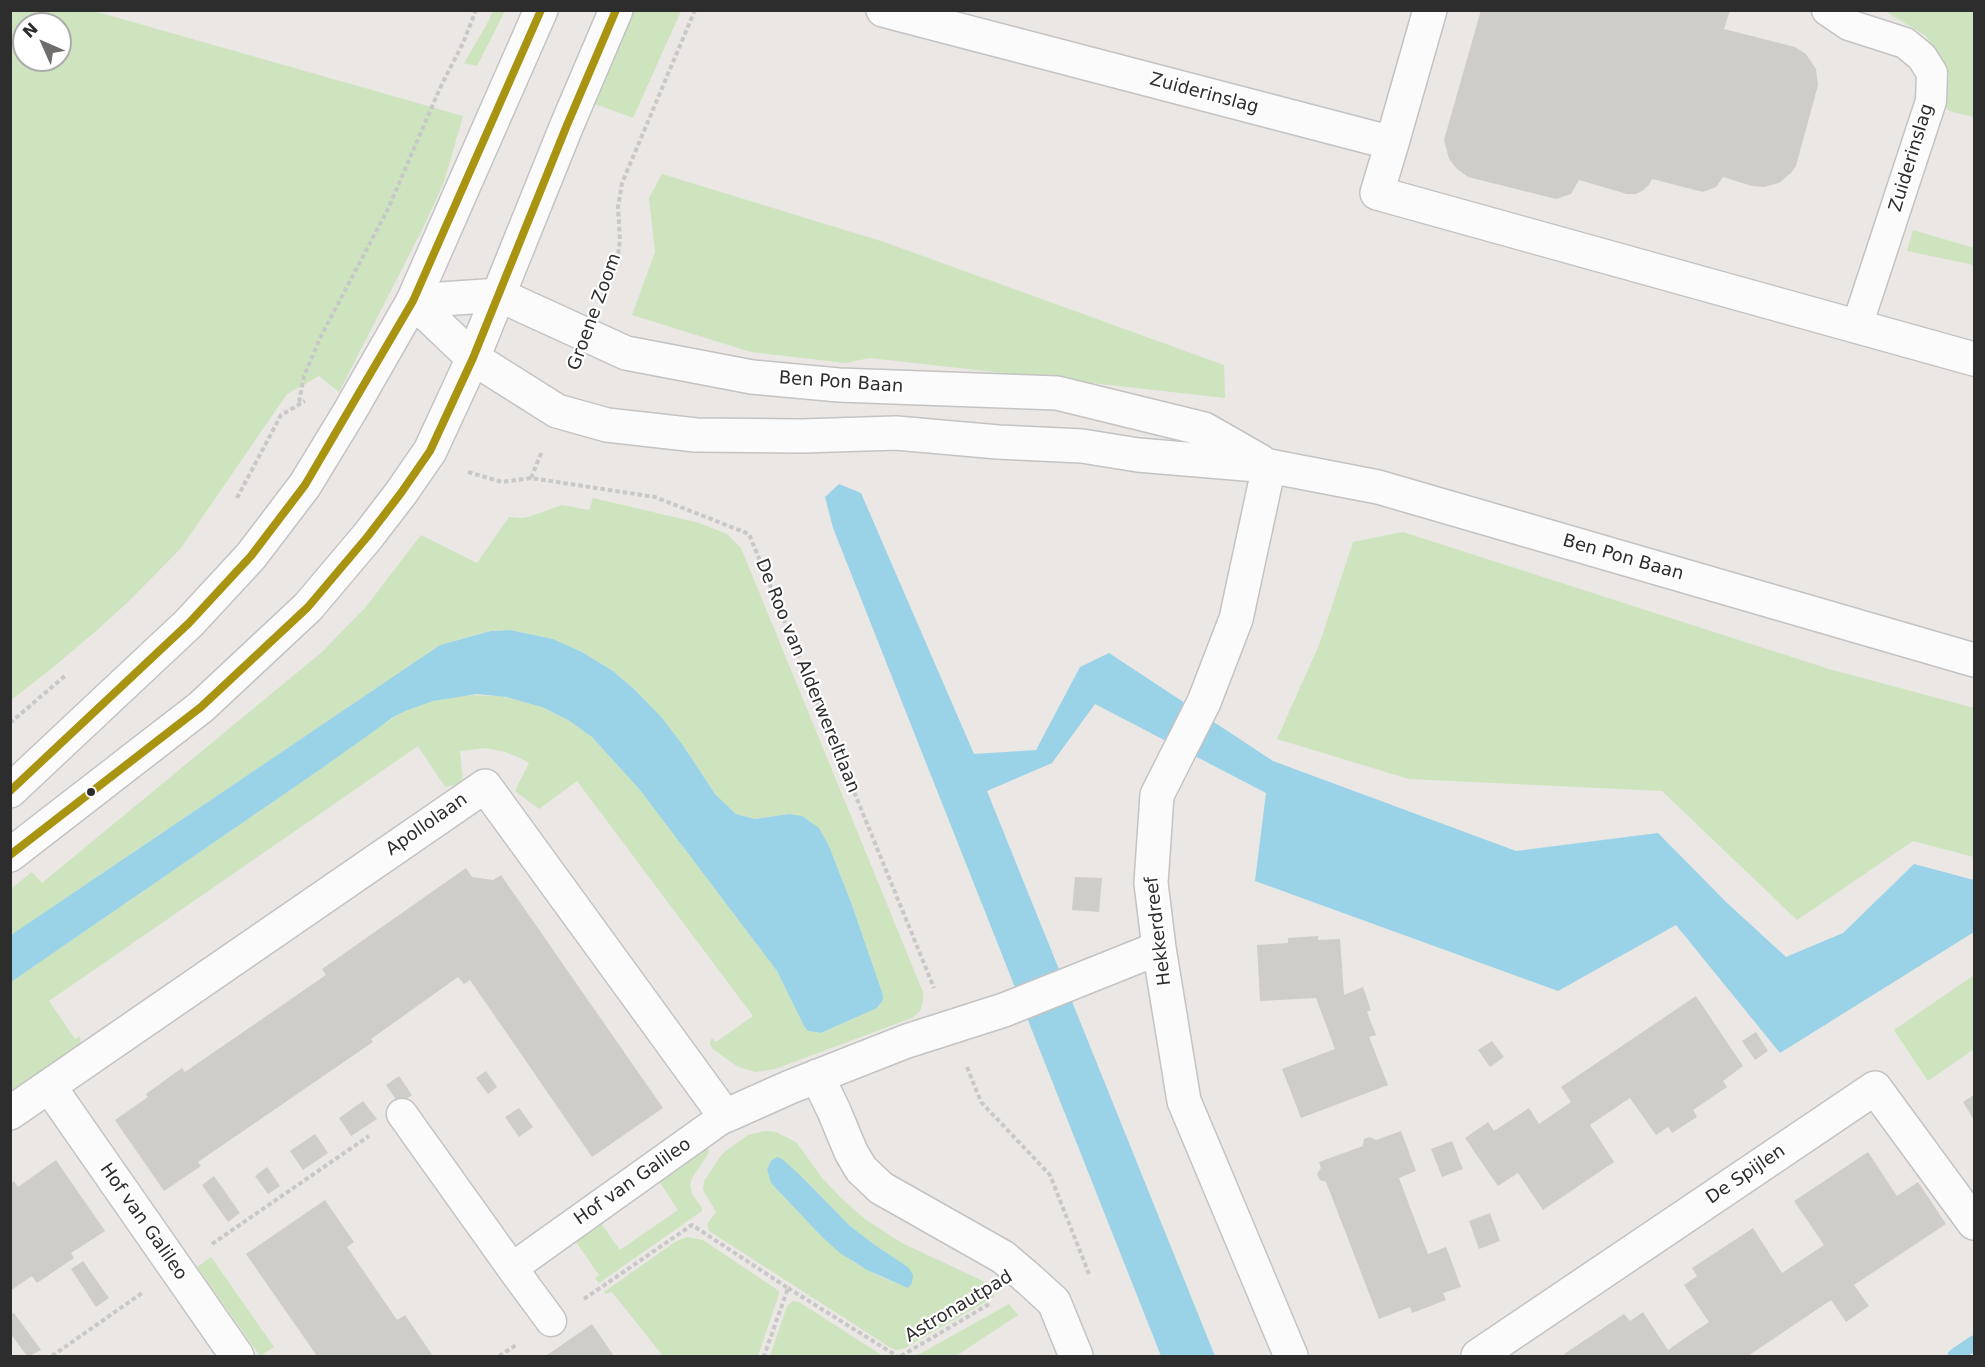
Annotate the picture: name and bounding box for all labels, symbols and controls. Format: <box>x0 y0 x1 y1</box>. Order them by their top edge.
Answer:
north arrow <box>12 12 72 72</box>
text: N <box>19 19 42 42</box>
street label: Zuiderinslag <box>1147 69 1261 119</box>
street label: Zuiderinslag <box>1885 101 1939 215</box>
street label: Groene Zoom <box>564 250 626 374</box>
street label: Ben Pon Baan <box>778 368 904 398</box>
street label: Ben Pon Baan <box>1560 530 1686 586</box>
street label: De Roo van Alderwereltlaan <box>750 556 864 796</box>
unlabelled marker <box>85 786 97 798</box>
street label: Apollolaan <box>382 789 472 861</box>
street label: Hekkerdreef <box>1142 875 1176 987</box>
street label: Hof van Galileo <box>570 1134 696 1230</box>
street label: De Spijlen <box>1702 1141 1790 1209</box>
street label: Hof van Galileo <box>95 1159 191 1285</box>
street label: Astronautpad <box>901 1266 1017 1348</box>

